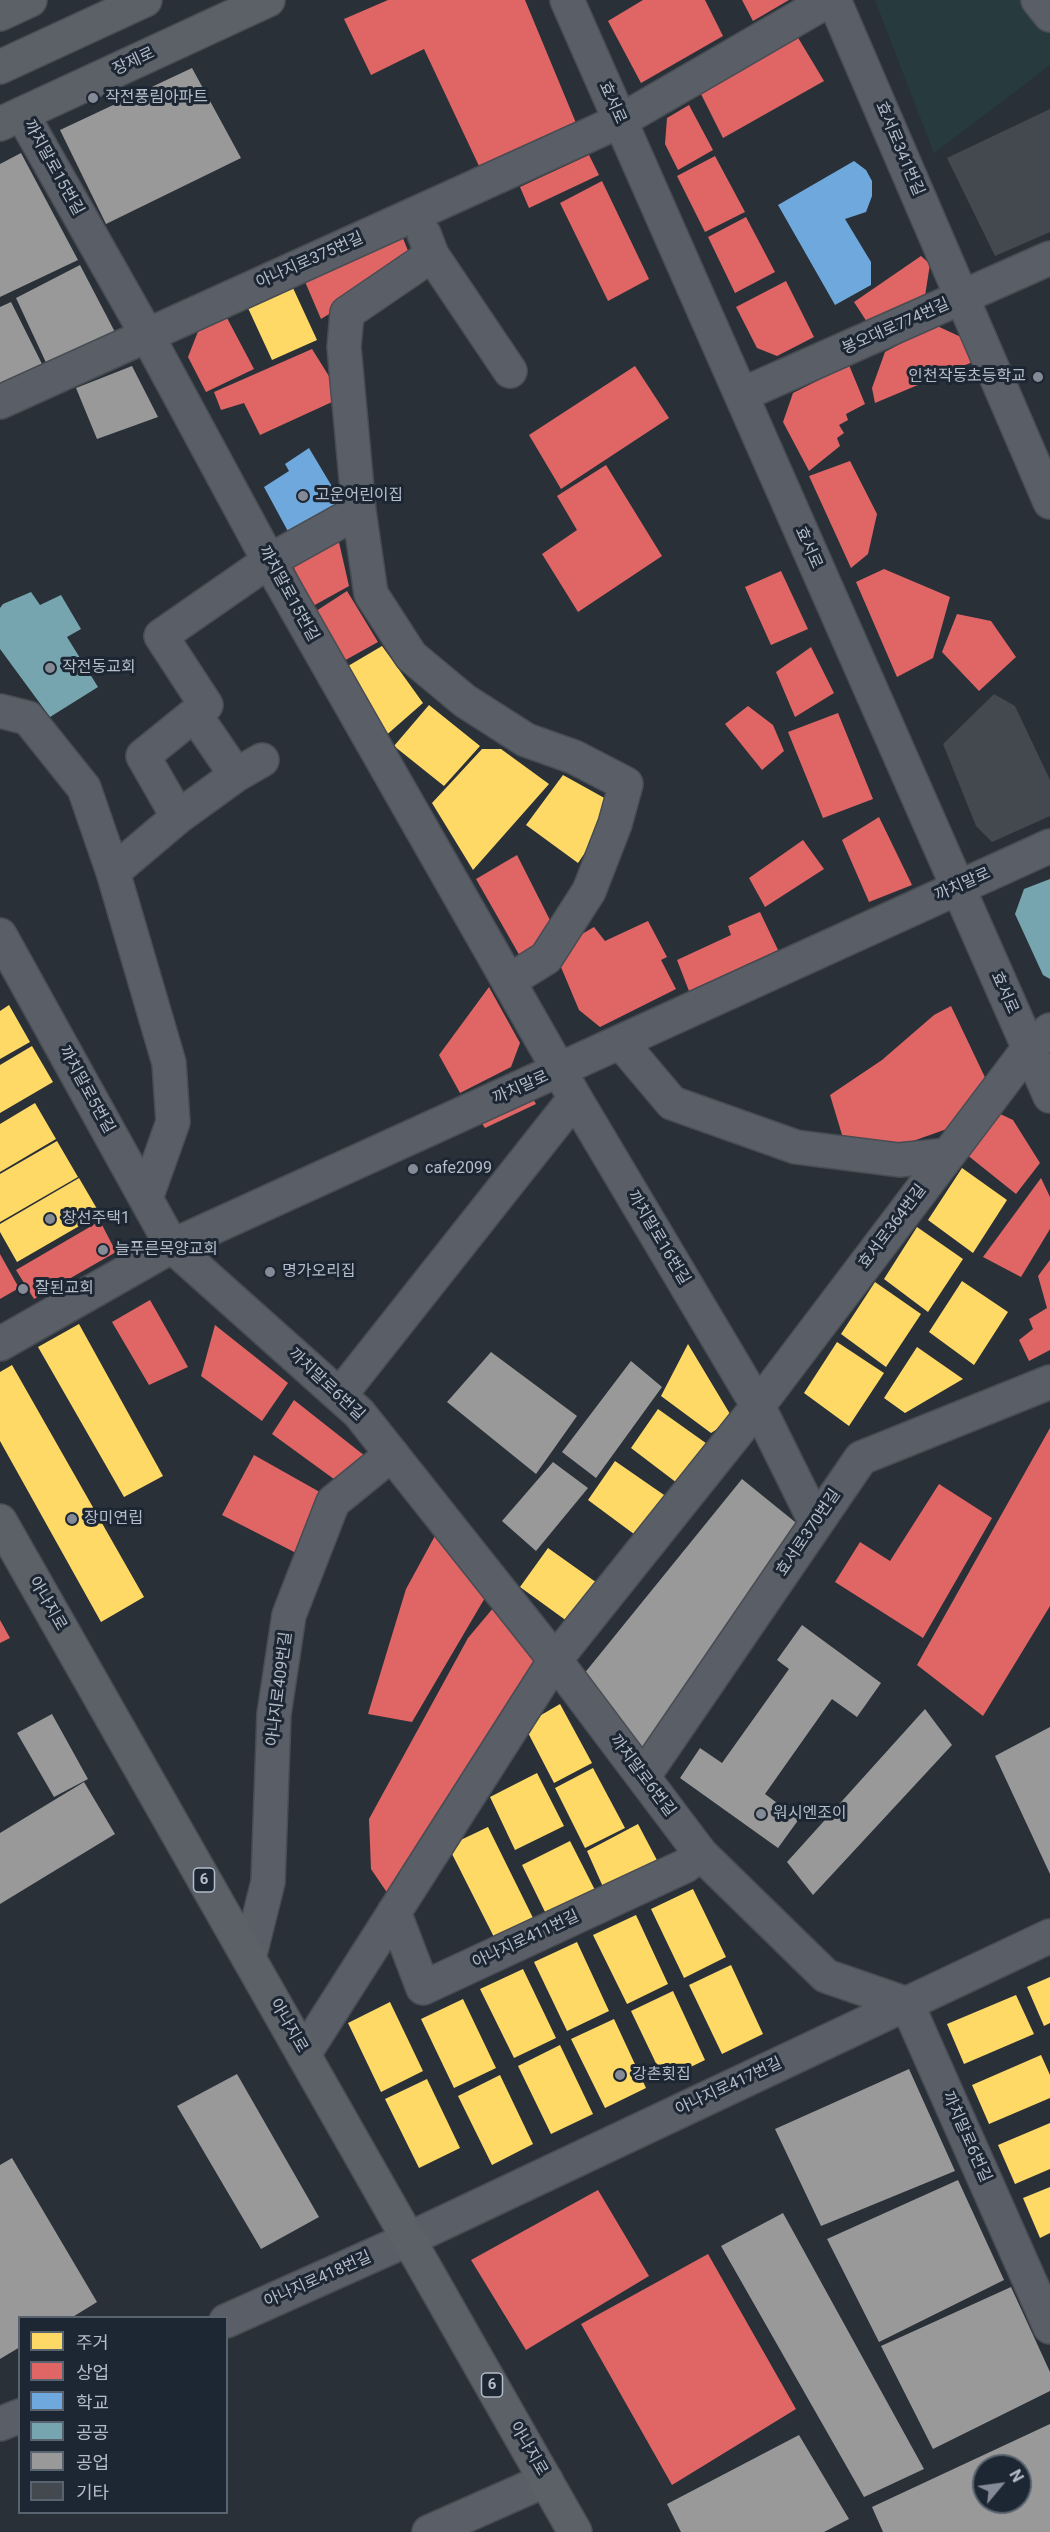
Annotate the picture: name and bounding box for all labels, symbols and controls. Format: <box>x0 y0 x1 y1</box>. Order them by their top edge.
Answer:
street label: 장제로 <box>110 44 158 80</box>
street label: 효서로 <box>594 79 630 127</box>
place label: 작전풍림아파트 <box>105 88 208 108</box>
marker: 작전풍림아파트 <box>86 91 100 105</box>
street label: 효서로341번길 <box>871 99 927 199</box>
street label: 까치말로15번길 <box>19 117 87 219</box>
street label: 아나지로375번길 <box>253 229 367 293</box>
street label: 봉오대로774번길 <box>839 295 953 359</box>
place label: 인천작동초등학교 <box>908 367 1026 387</box>
marker: 인천작동초등학교 <box>1031 370 1045 384</box>
place label: 고운어린이집 <box>315 486 403 506</box>
marker: 고운어린이집 <box>296 489 310 503</box>
street label: 효서로 <box>790 524 826 572</box>
street label: 까치말로15번길 <box>254 543 322 645</box>
place label: 작전동교회 <box>62 658 136 678</box>
marker: 작전동교회 <box>43 661 57 675</box>
street label: 까치말로 <box>932 864 994 906</box>
street label: 효서로 <box>986 969 1022 1017</box>
street label: 까치말로5번길 <box>54 1043 118 1137</box>
street label: 까치말로 <box>490 1067 552 1109</box>
place label: cafe2099 <box>425 1159 492 1179</box>
marker: cafe2099 <box>406 1162 420 1176</box>
street label: 효서로364번길 <box>855 1181 931 1273</box>
street label: 까치말로16번길 <box>622 1187 694 1289</box>
place label: 창선주택1 <box>62 1209 130 1229</box>
marker: 창선주택1 <box>43 1212 57 1226</box>
place label: 늘푸른목양교회 <box>115 1240 218 1260</box>
marker: 늘푸른목양교회 <box>96 1243 110 1257</box>
place label: 명가오리집 <box>282 1262 356 1282</box>
marker: 명가오리집 <box>263 1265 277 1279</box>
place label: 잘된교회 <box>35 1279 94 1299</box>
marker: 잘된교회 <box>16 1282 30 1296</box>
street label: 까치말로6번길 <box>284 1345 368 1425</box>
street label: 효서로370번길 <box>773 1486 845 1580</box>
place label: 장미연립 <box>84 1509 143 1529</box>
marker: 장미연립 <box>65 1512 79 1526</box>
street label: 아나지로 <box>24 1574 70 1634</box>
street label: 아나지로409번길 <box>263 1631 297 1747</box>
street label: 까치말로6번길 <box>605 1731 679 1821</box>
place label: 워시엔조이 <box>773 1804 847 1824</box>
marker: 워시엔조이 <box>754 1807 768 1821</box>
road number: 6 <box>194 1868 214 1892</box>
street label: 아나지로411번길 <box>470 1907 582 1973</box>
street label: 아나지로 <box>265 1996 311 2056</box>
street label: 아나지로417번길 <box>673 2054 785 2120</box>
place label: 강촌횟집 <box>632 2065 691 2085</box>
marker: 강촌횟집 <box>613 2068 627 2082</box>
street label: 까치말로6번길 <box>937 2089 995 2185</box>
street label: 아나지로418번길 <box>261 2248 375 2312</box>
legend <box>18 2316 228 2514</box>
text: 주거 <box>76 2332 109 2353</box>
text: 상업 <box>76 2362 109 2383</box>
road number: 6 <box>482 2373 502 2397</box>
text: 학교 <box>76 2392 109 2413</box>
street label: 아나지로 <box>505 2419 551 2479</box>
text: 공공 <box>76 2422 109 2443</box>
text: 공업 <box>76 2452 109 2473</box>
north arrow <box>972 2454 1032 2514</box>
text: N <box>1005 2466 1027 2486</box>
text: 기타 <box>76 2482 109 2503</box>

